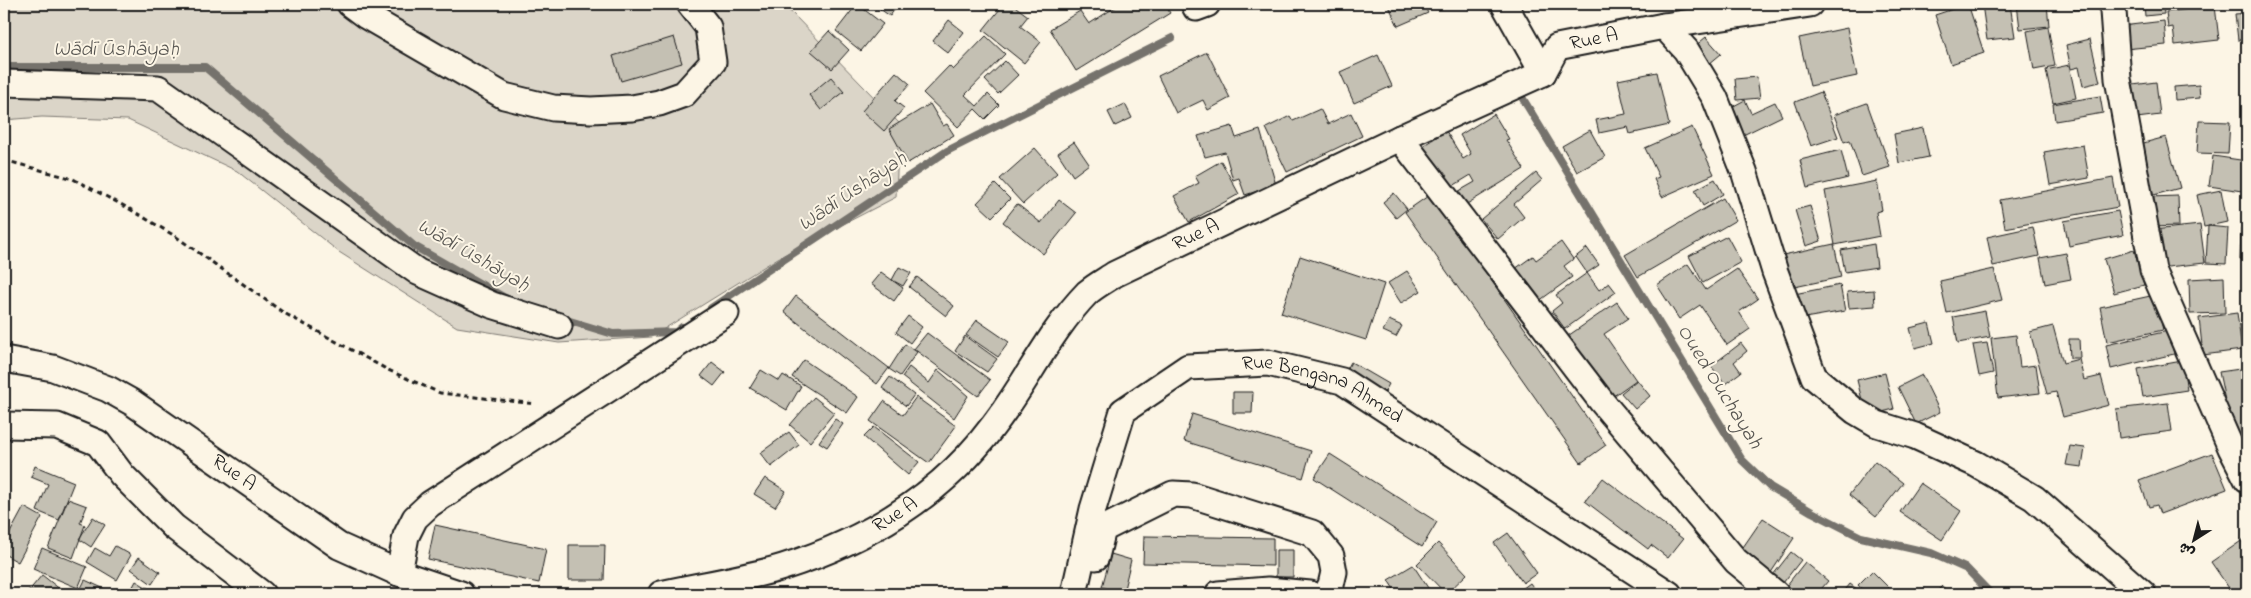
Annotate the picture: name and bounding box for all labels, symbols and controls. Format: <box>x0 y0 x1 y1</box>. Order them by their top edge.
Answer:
street label: Rue A <box>1567 21 1621 59</box>
water label: Wādī Ūshāyaḥ <box>53 35 180 65</box>
water label: Wādī Ūshāyaḥ <box>793 144 914 239</box>
water label: Wādī Ūshāyaḥ <box>411 212 536 301</box>
street label: Rue A <box>1168 212 1224 259</box>
water label: Oued Ouchayah <box>1669 319 1770 456</box>
street label: Rue Bengana Ahmed <box>1241 348 1408 431</box>
street label: Rue A <box>205 447 262 499</box>
street label: Rue A <box>867 490 924 541</box>
north arrow <box>2168 516 2218 566</box>
text: ش <box>2175 536 2200 562</box>

